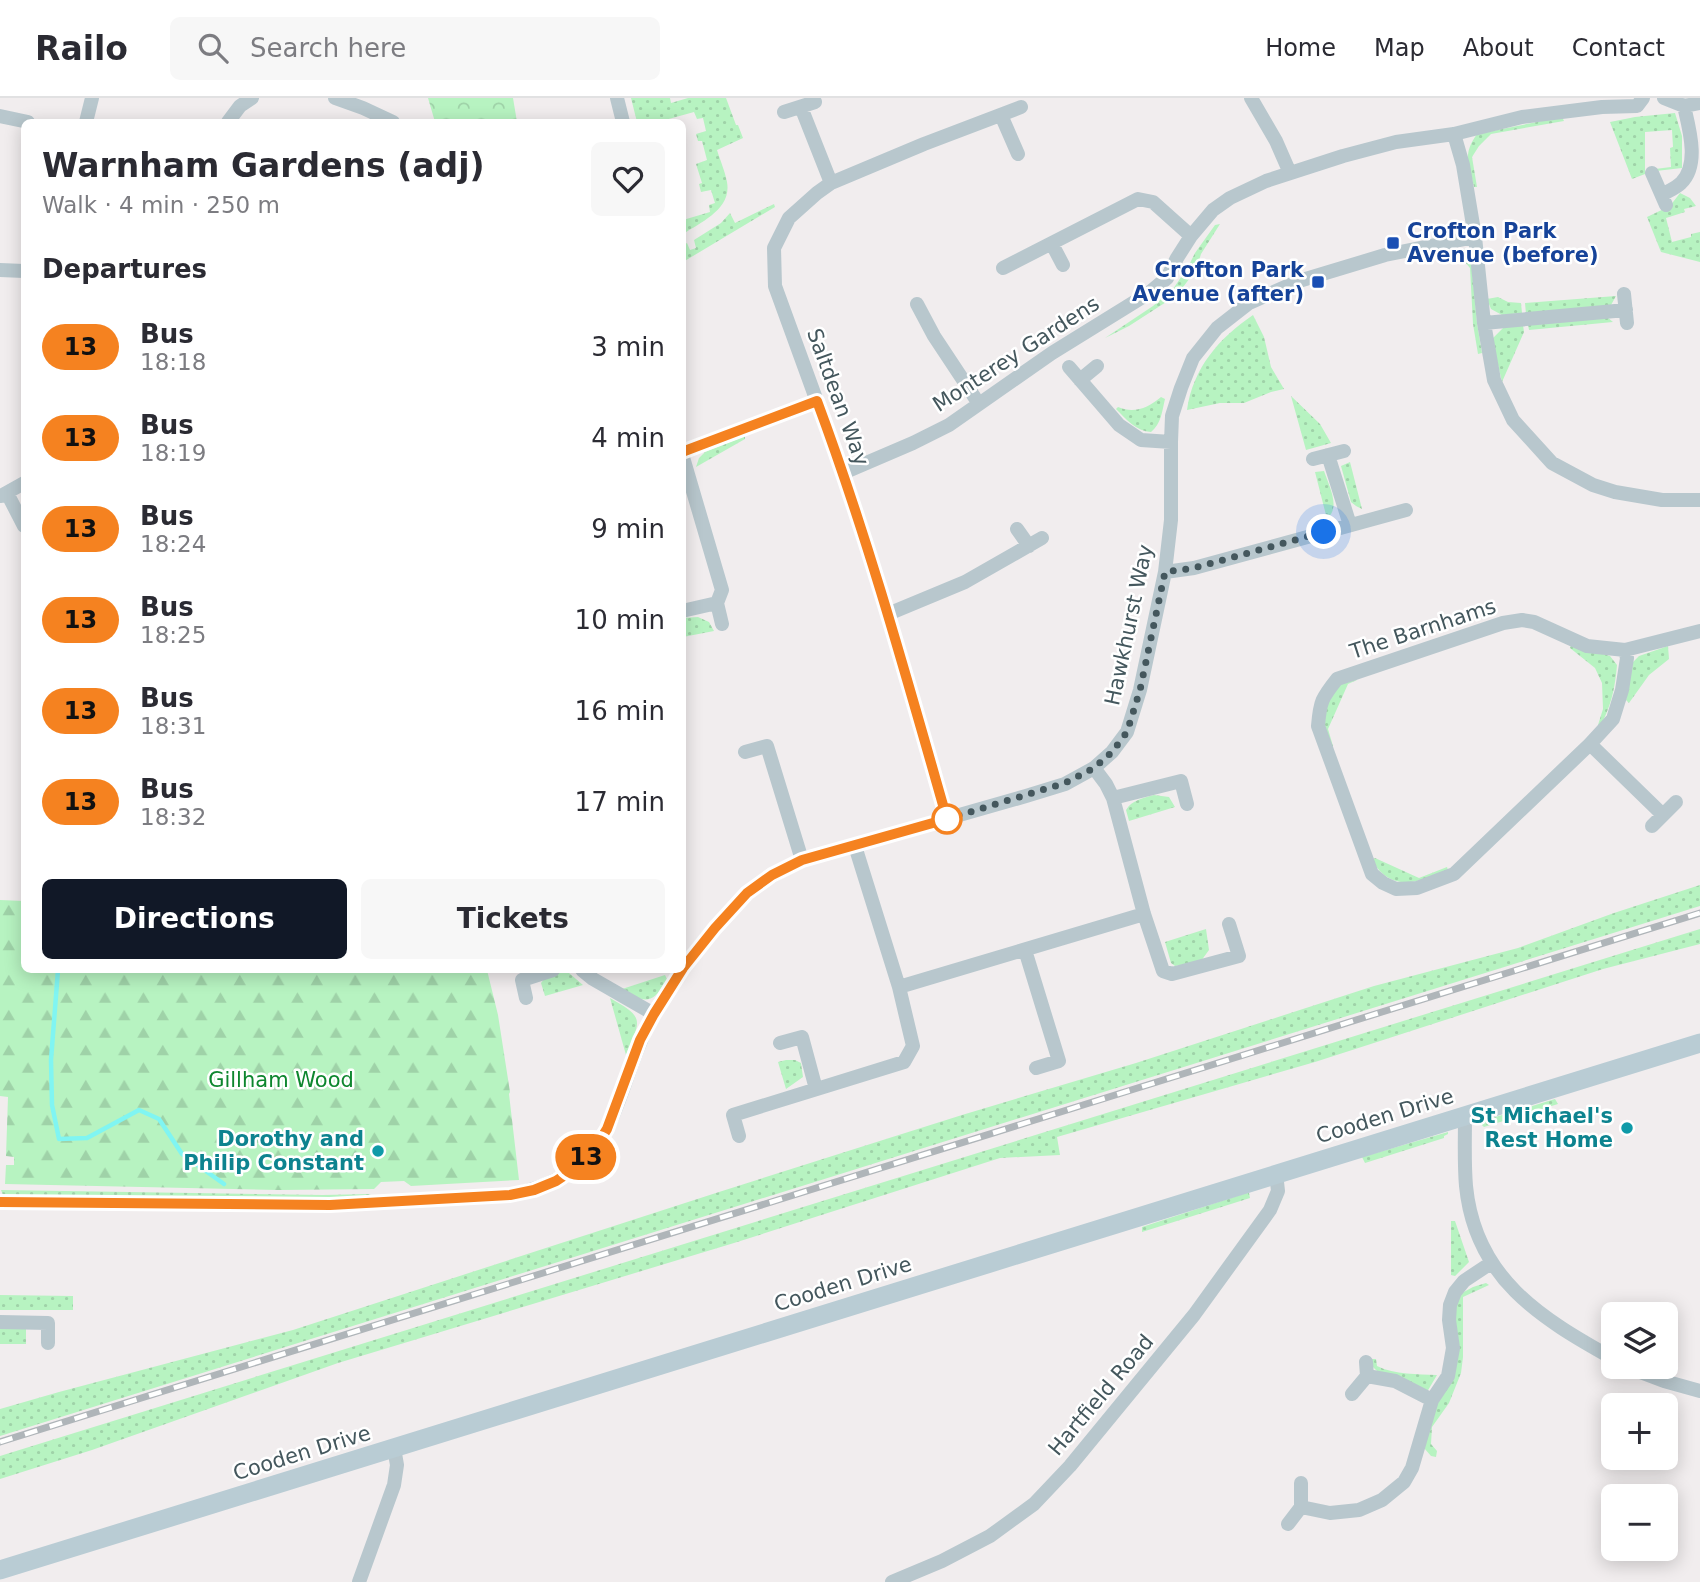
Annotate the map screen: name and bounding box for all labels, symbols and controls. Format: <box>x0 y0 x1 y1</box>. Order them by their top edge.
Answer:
search box <box>170 17 660 80</box>
text: Railo <box>35 29 128 68</box>
icon: search <box>194 29 232 67</box>
text: Search here <box>250 33 406 63</box>
text: Home <box>1265 34 1336 62</box>
text: Map <box>1374 34 1425 62</box>
text: About <box>1463 34 1534 62</box>
text: Contact <box>1572 34 1665 62</box>
button: heart <box>591 142 665 216</box>
text: Warnham Gardens (adj) <box>42 146 485 185</box>
text: Walk · 4 min · 250 m <box>42 192 280 218</box>
place label: Crofton Park Avenue (before) <box>1407 219 1599 267</box>
marker: Crofton Park Avenue (before) <box>1385 235 1401 251</box>
text: Departures <box>42 254 207 284</box>
place label: Crofton Park Avenue (after) <box>1132 258 1305 306</box>
marker: Crofton Park Avenue (after) <box>1310 274 1326 290</box>
street label: Monterey Gardens <box>928 291 1104 417</box>
text: Bus <box>140 319 194 349</box>
street label: Saltdean Way <box>802 325 874 469</box>
text: 3 min <box>591 332 665 362</box>
text: 13 <box>64 333 97 361</box>
text: 18:18 <box>140 349 206 375</box>
text: Bus <box>140 410 194 440</box>
text: 4 min <box>591 423 665 453</box>
text: 13 <box>64 424 97 452</box>
text: 18:19 <box>140 440 206 466</box>
text: Bus <box>140 501 194 531</box>
text: 9 min <box>591 514 665 544</box>
your location <box>1306 514 1341 549</box>
text: 13 <box>64 515 97 543</box>
text: 18:24 <box>140 531 206 557</box>
street label: Hawkhurst Way <box>1100 542 1158 708</box>
text: Bus <box>140 592 194 622</box>
street label: The Barnhams <box>1346 594 1499 664</box>
text: 10 min <box>575 605 665 635</box>
text: 13 <box>64 606 97 634</box>
text: 18:25 <box>140 622 206 648</box>
text: Bus <box>140 683 194 713</box>
text: 16 min <box>575 696 665 726</box>
text: 13 <box>64 697 97 725</box>
text: 18:31 <box>140 713 206 739</box>
text: Bus <box>140 774 194 804</box>
text: 17 min <box>575 787 665 817</box>
text: 13 <box>64 788 97 816</box>
text: 18:32 <box>140 804 206 830</box>
unlabelled marker <box>932 804 962 834</box>
button: Directions <box>42 879 347 959</box>
button: Tickets <box>361 879 665 959</box>
park label: Gillham Wood <box>208 1068 354 1092</box>
street label: Cooden Drive <box>1313 1084 1457 1148</box>
place label: St Michael's Rest Home <box>1470 1104 1613 1152</box>
marker: St Michael's Rest Home <box>1619 1120 1635 1136</box>
place label: Dorothy and Philip Constant <box>183 1127 364 1175</box>
line badge: 13 <box>554 1134 618 1180</box>
marker: Dorothy and Philip Constant <box>370 1143 386 1159</box>
text: 13 <box>569 1143 603 1171</box>
street label: Cooden Drive <box>771 1252 915 1316</box>
map controls <box>1601 1302 1678 1561</box>
button: layers <box>1601 1302 1678 1379</box>
street label: Hartfield Road <box>1044 1330 1158 1460</box>
button: + <box>1601 1393 1678 1470</box>
street label: Cooden Drive <box>230 1421 374 1485</box>
button: − <box>1601 1484 1678 1561</box>

